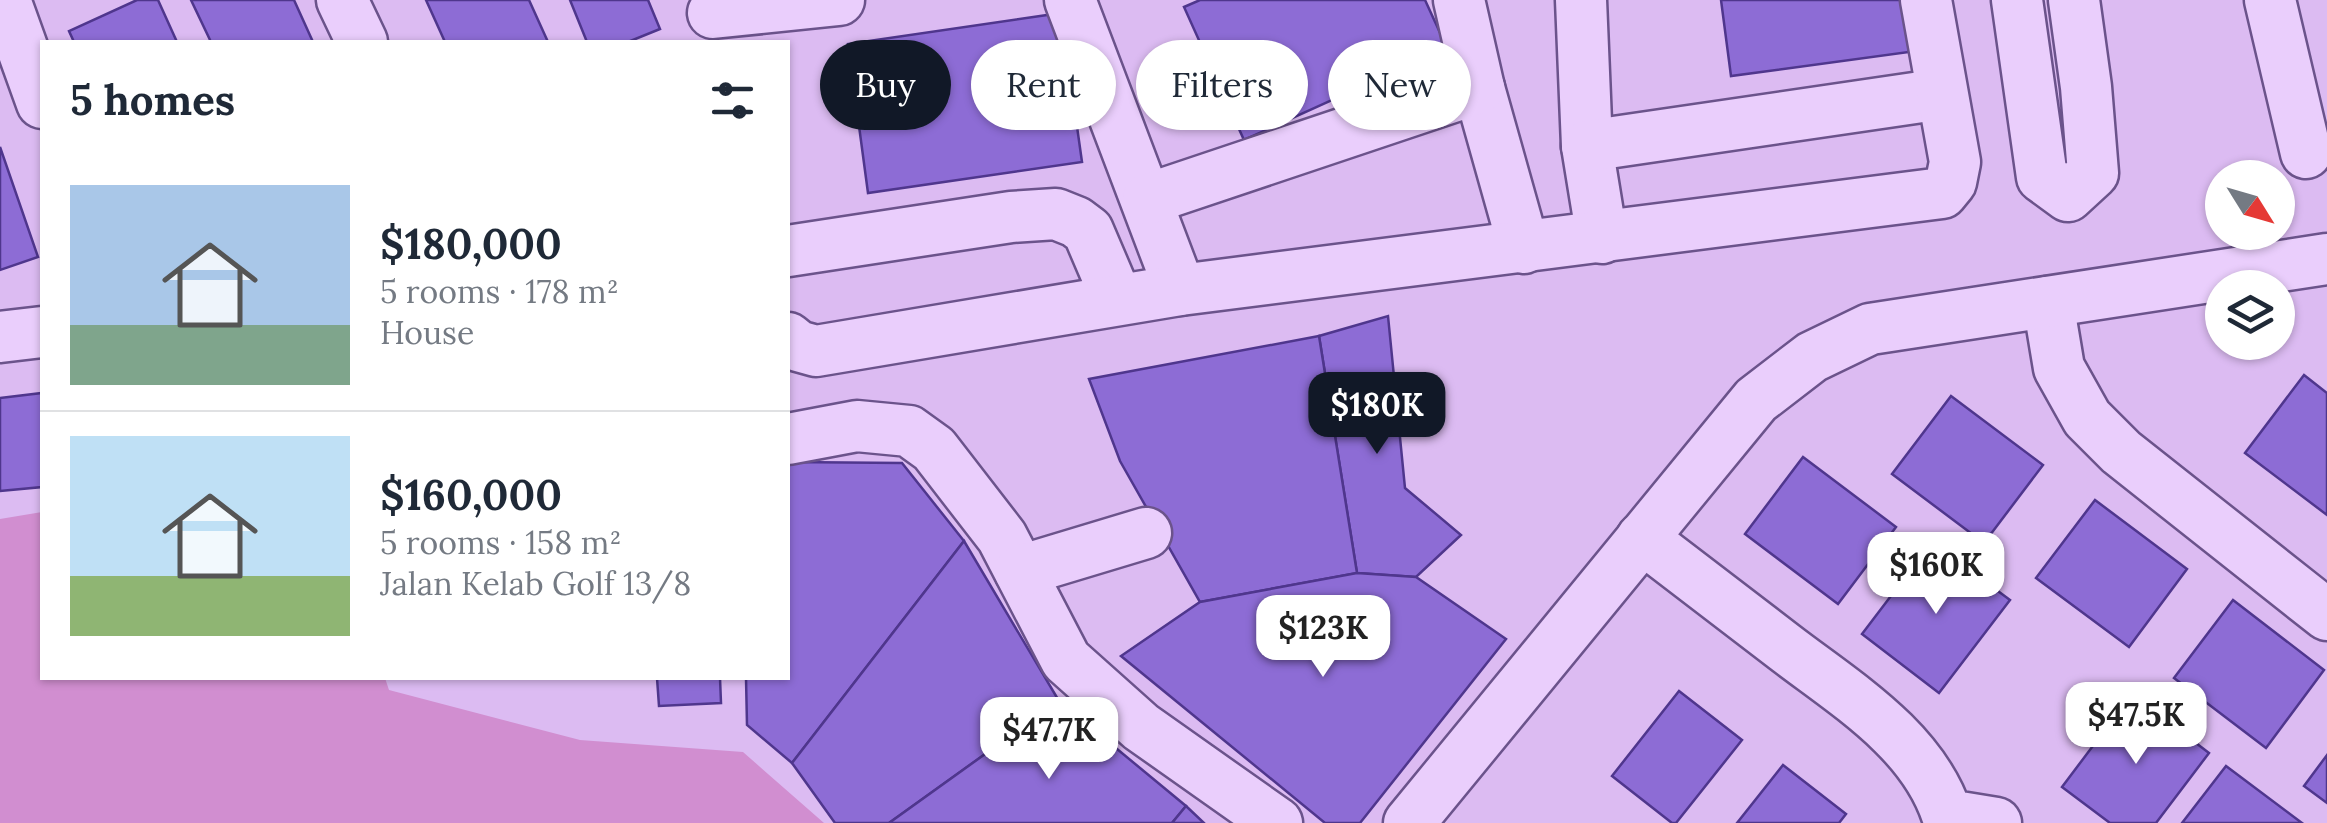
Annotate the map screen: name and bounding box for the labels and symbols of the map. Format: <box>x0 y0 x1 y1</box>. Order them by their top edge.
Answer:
north arrow <box>2205 160 2295 250</box>
pin: $180K <box>1307 372 1447 457</box>
pin: $160K <box>1866 532 2006 617</box>
pin: $123K <box>1253 595 1393 680</box>
pin: $47.5K <box>2055 682 2217 767</box>
pin: $47.7K <box>968 697 1130 782</box>

